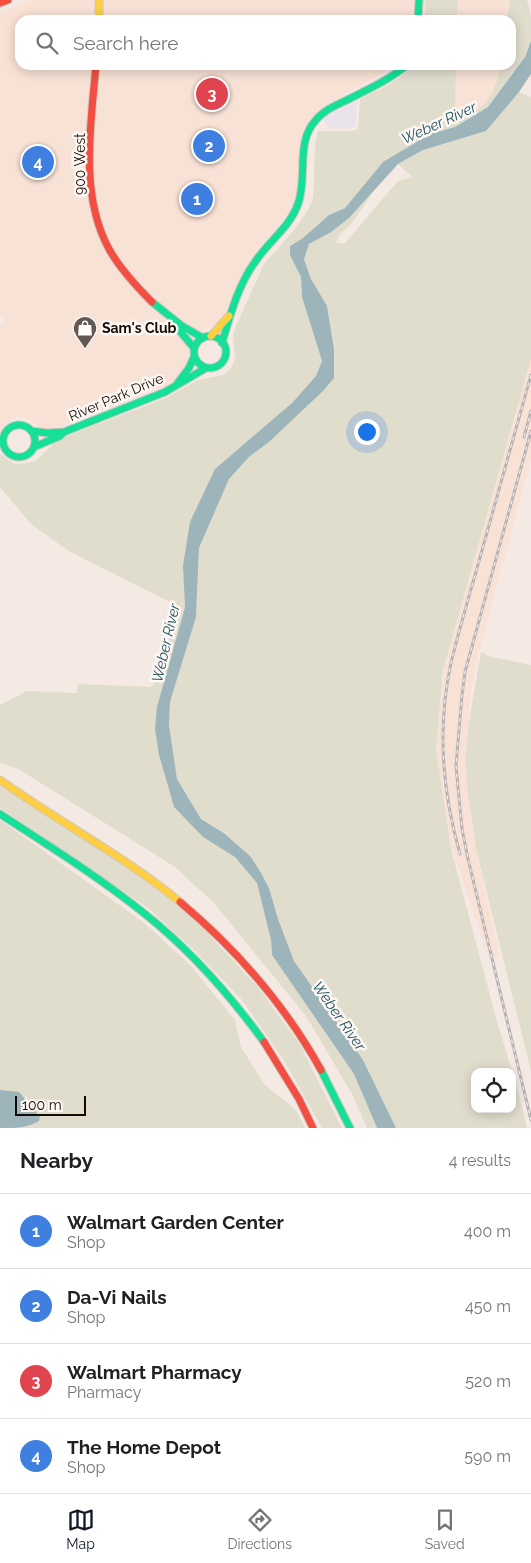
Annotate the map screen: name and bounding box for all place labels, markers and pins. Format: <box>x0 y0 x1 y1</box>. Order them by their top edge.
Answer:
pin: 3 <box>196 75 228 113</box>
pin: 2 <box>193 127 225 165</box>
pin: 4 <box>22 143 54 181</box>
pin: 1 <box>181 180 213 218</box>
shop icon: Sam's Club <box>72 315 98 349</box>
place label: Sam's Club <box>102 320 177 336</box>

